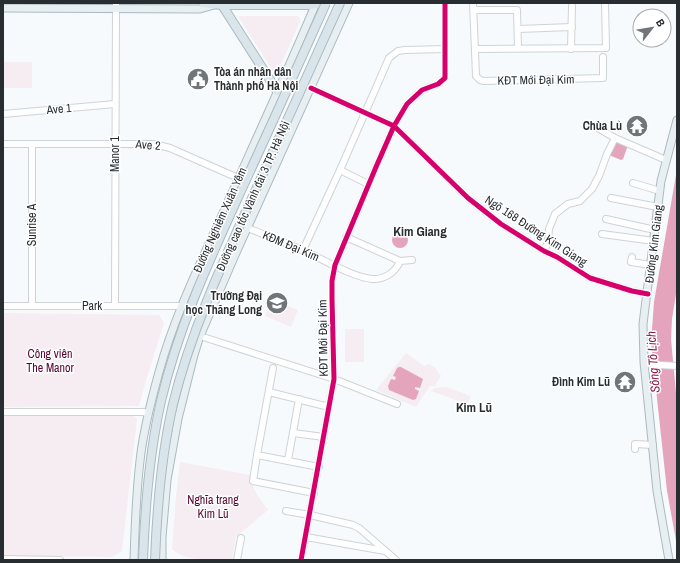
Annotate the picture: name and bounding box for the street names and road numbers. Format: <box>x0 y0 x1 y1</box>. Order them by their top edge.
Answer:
street label: KĐT Mới Đại Kim <box>497 71 575 89</box>
street label: Ave 1 <box>45 100 73 118</box>
street label: Đường cao tốc Vành đai 3 TP. Hà Nội <box>213 118 293 274</box>
street label: Manor 1 <box>107 135 123 172</box>
street label: Ave 2 <box>134 136 161 154</box>
street label: Đường Nghiêm Xuân Yêm <box>190 165 250 275</box>
street label: Ngõ 168 Đường Kim Giang <box>482 192 591 270</box>
street label: Sunrise A <box>24 203 40 246</box>
street label: Đường Kim Giang <box>641 203 667 284</box>
street label: KĐM Đại Kim <box>260 227 322 265</box>
street label: Park <box>82 298 102 314</box>
street label: KĐT Mới Đại Kim <box>314 299 332 377</box>

